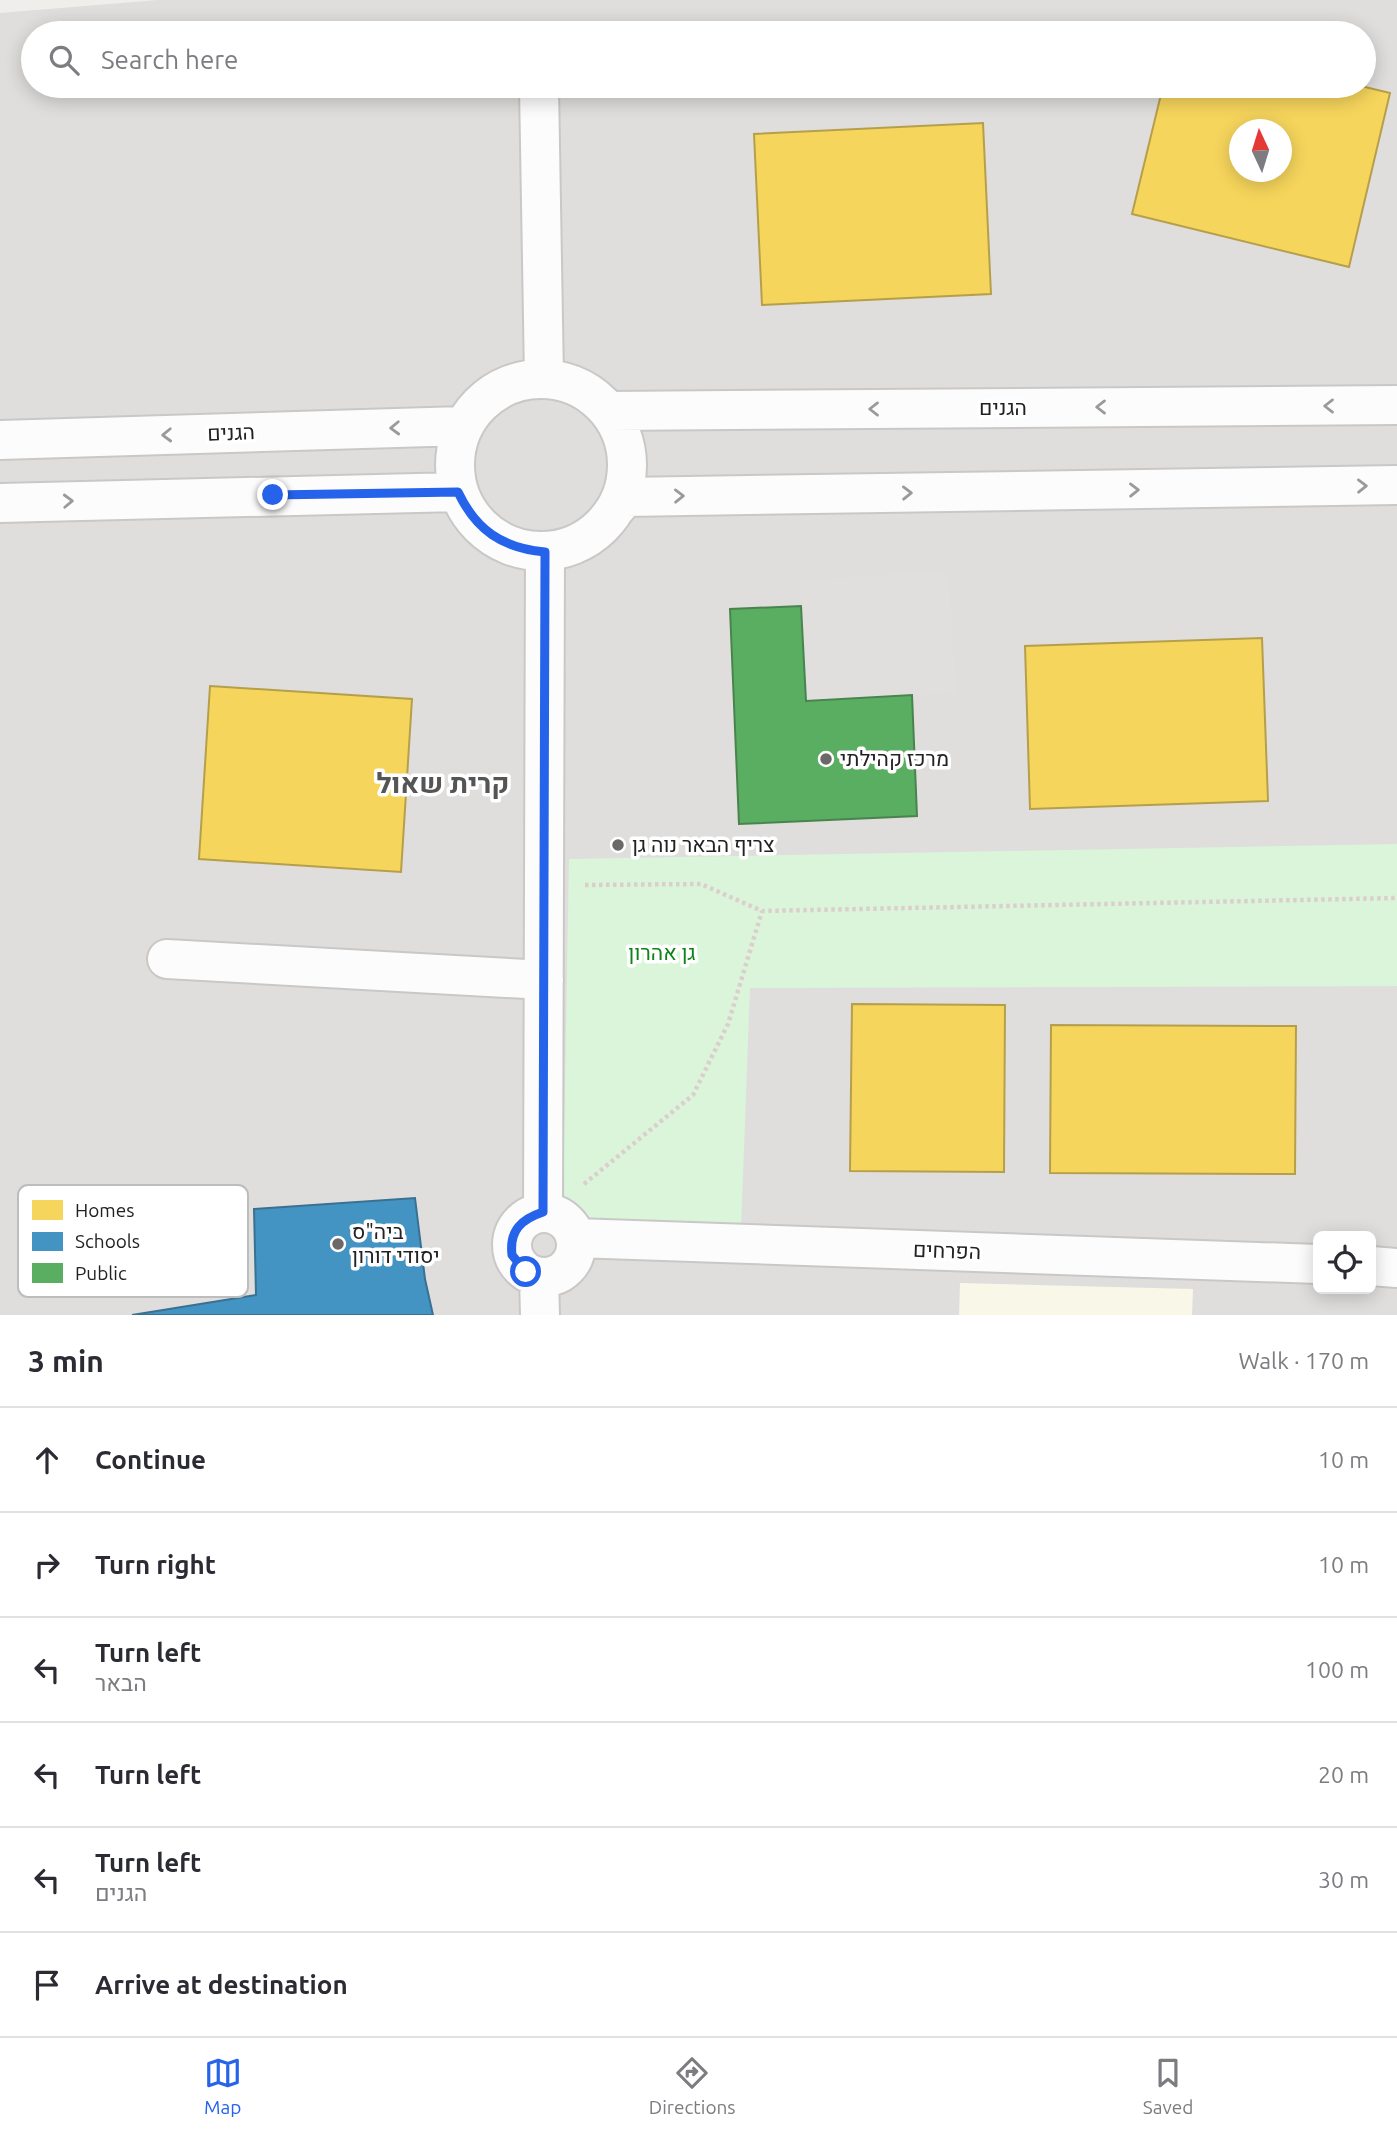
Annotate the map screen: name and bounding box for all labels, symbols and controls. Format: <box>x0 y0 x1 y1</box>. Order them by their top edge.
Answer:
search box <box>21 21 1376 98</box>
icon: search <box>45 41 83 79</box>
text: Search here <box>101 45 238 74</box>
north arrow <box>1229 119 1292 182</box>
street label: הגנים <box>979 395 1027 419</box>
one-way arrow <box>1323 398 1334 414</box>
one-way arrow <box>1096 399 1106 415</box>
one-way arrow <box>868 401 879 417</box>
street label: הגנים <box>207 419 255 445</box>
one-way arrow <box>389 420 399 436</box>
one-way arrow <box>162 427 172 443</box>
one-way arrow <box>1357 478 1368 494</box>
route end <box>257 479 288 510</box>
one-way arrow <box>1129 482 1140 497</box>
one-way arrow <box>902 485 913 501</box>
one-way arrow <box>674 489 685 504</box>
one-way arrow <box>63 494 74 509</box>
place label: מרכז קהילתי <box>840 746 949 770</box>
marker: מרכז קהילתי <box>818 751 834 767</box>
district label: קרית שאול <box>376 767 510 799</box>
place label: צריף הבאר נוה גן <box>632 832 775 856</box>
marker: צריף הבאר נוה גן <box>610 837 626 853</box>
park label: גן אהרון <box>628 940 696 964</box>
legend <box>18 1185 248 1297</box>
text: Homes <box>75 1199 135 1221</box>
place label: ביה"ס יסודי דורון <box>352 1219 440 1267</box>
text: Schools <box>75 1230 140 1252</box>
map controls <box>1313 1231 1376 1294</box>
button: locate <box>1313 1231 1376 1294</box>
marker: ביה"ס יסודי דורון <box>330 1236 346 1252</box>
street label: הפרחים <box>913 1237 982 1263</box>
route start <box>510 1256 541 1287</box>
text: Public <box>75 1262 127 1284</box>
text: 3 min <box>28 1344 104 1378</box>
text: Walk · 170 m <box>1238 1348 1369 1373</box>
icon: ahead <box>28 1441 66 1479</box>
text: Continue <box>95 1445 206 1474</box>
text: 10 m <box>1318 1447 1369 1472</box>
icon: right <box>28 1546 66 1584</box>
text: Turn right <box>95 1550 216 1579</box>
text: 10 m <box>1318 1552 1369 1577</box>
text: Turn left <box>95 1638 201 1667</box>
icon: left <box>28 1651 66 1689</box>
text: 100 m <box>1305 1657 1369 1682</box>
text: הבאר <box>95 1670 147 1695</box>
icon: left <box>28 1756 66 1794</box>
text: Turn left <box>95 1760 201 1789</box>
text: 20 m <box>1318 1762 1369 1787</box>
text: Turn left <box>95 1848 201 1877</box>
icon: left <box>28 1861 66 1899</box>
text: 30 m <box>1318 1867 1369 1892</box>
text: הגנים <box>95 1880 147 1905</box>
icon: arrive <box>28 1966 66 2004</box>
text: Arrive at destination <box>95 1970 348 1999</box>
tab: Map <box>204 2054 242 2118</box>
tab: Directions <box>649 2054 736 2118</box>
tab: Saved <box>1143 2054 1193 2118</box>

